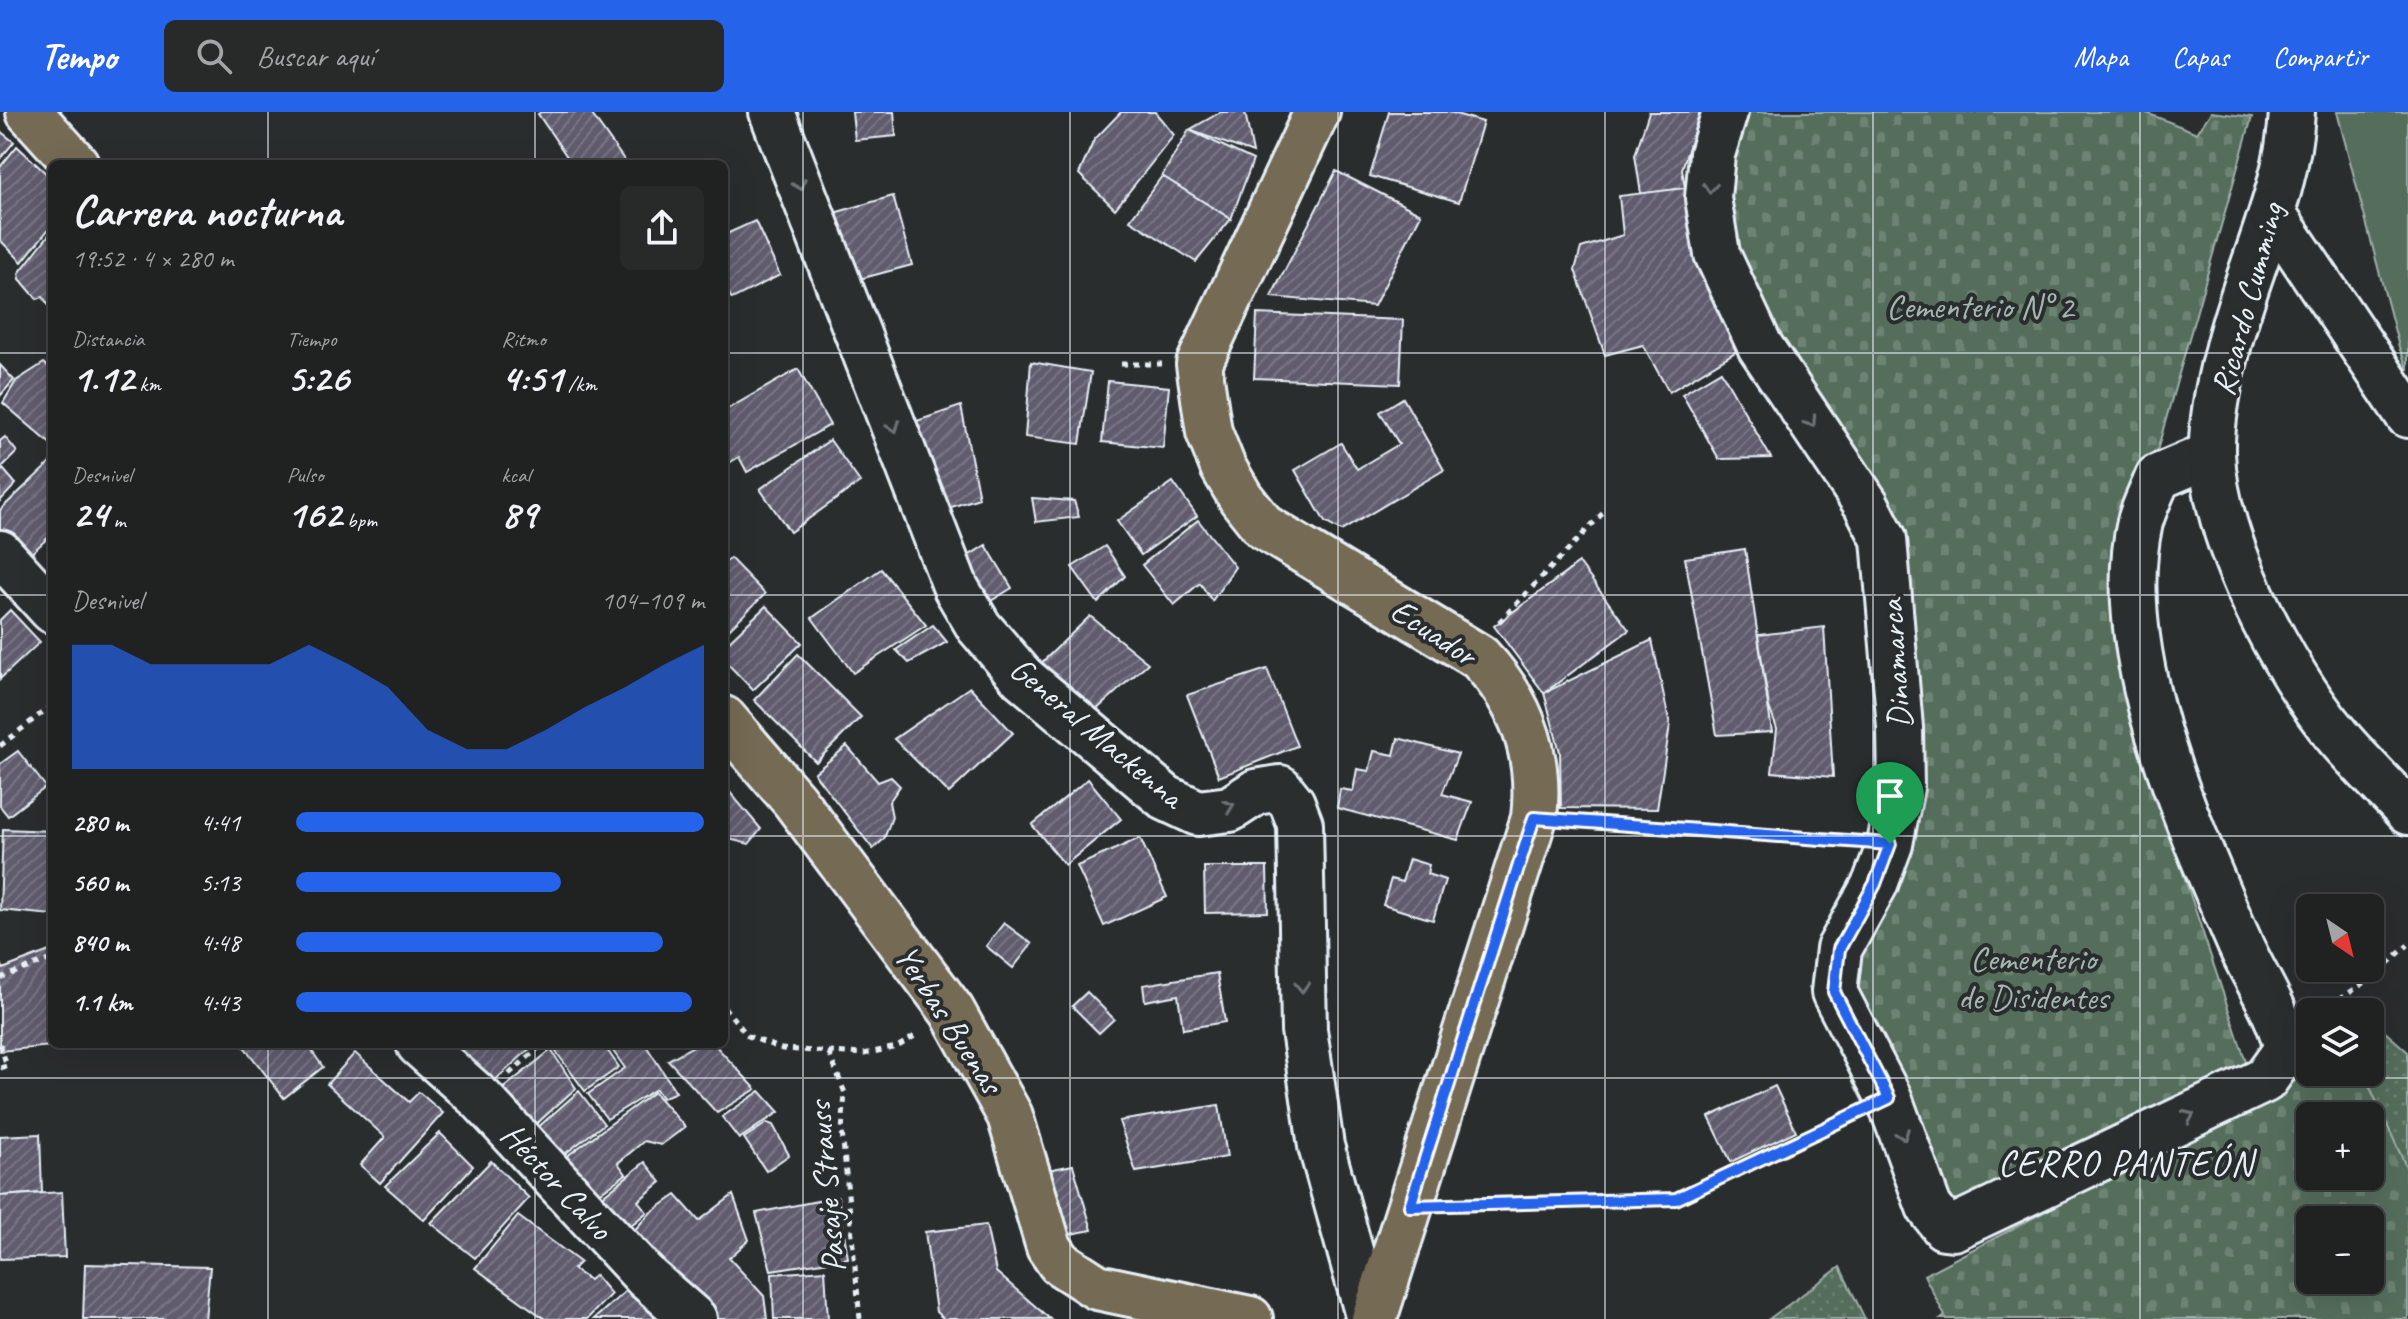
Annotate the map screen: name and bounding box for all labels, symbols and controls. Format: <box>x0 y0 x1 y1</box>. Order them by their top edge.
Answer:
search box <box>164 20 724 92</box>
text: Tempo <box>40 33 116 80</box>
icon: search <box>192 34 236 78</box>
text: Buscar aquí <box>256 37 374 75</box>
text: Mapa <box>2074 39 2128 74</box>
text: Capas <box>2172 39 2229 74</box>
text: Compartir <box>2273 39 2368 74</box>
one-way arrow <box>790 177 807 191</box>
one-way arrow <box>1702 182 1719 195</box>
text: Carrera nocturna <box>72 184 341 239</box>
button: share <box>620 186 704 270</box>
street label: Ricardo Cumming <box>2201 196 2294 400</box>
text: 19:52 · 4 × 280 m <box>72 242 233 275</box>
park label: Cementerio N° 2 <box>1886 285 2076 328</box>
text: Distancia <box>72 325 144 353</box>
text: Tiempo <box>287 325 336 353</box>
text: Ritmo <box>501 325 546 353</box>
text: 1.12 <box>72 353 134 403</box>
text: 5:26 <box>287 353 349 403</box>
text: 4:51 <box>501 353 563 403</box>
text: km <box>134 370 161 398</box>
text: /km <box>563 370 597 398</box>
one-way arrow <box>1801 413 1816 428</box>
one-way arrow <box>884 419 901 433</box>
text: Desnivel <box>72 461 132 489</box>
text: Pulso <box>287 461 324 489</box>
text: kcal <box>501 461 530 489</box>
text: 24 <box>72 489 108 539</box>
text: 162 <box>287 489 342 539</box>
text: 89 <box>501 489 537 539</box>
text: m <box>108 506 126 534</box>
text: bpm <box>342 506 377 534</box>
text: Desnivel <box>72 584 143 617</box>
text: 104–109 m <box>601 584 704 617</box>
street label: Ecuador <box>1383 588 1487 677</box>
street label: Dinamarca <box>1869 596 1921 730</box>
street label: General Mackenna <box>1001 647 1195 819</box>
pin <box>1856 762 1924 844</box>
icon: arrive <box>1868 774 1912 818</box>
one-way arrow <box>1222 799 1236 816</box>
text: 280 m <box>72 806 128 839</box>
text: 4:41 <box>200 806 240 839</box>
text: 560 m <box>72 866 128 899</box>
text: 5:13 <box>200 866 240 899</box>
north arrow <box>2296 894 2384 982</box>
map controls <box>2296 894 2384 1294</box>
text: 840 m <box>72 926 128 959</box>
text: 4:48 <box>200 926 240 959</box>
street label: Yerbas Buenas <box>885 937 1014 1103</box>
park label: Cementerio de Disidentes <box>1958 937 2112 1019</box>
one-way arrow <box>1294 982 1311 994</box>
text: 1.1 km <box>72 986 132 1019</box>
text: 4:43 <box>200 986 240 1019</box>
button: layers <box>2296 998 2384 1086</box>
street label: Pasaje Strauss <box>797 1096 855 1274</box>
button: + <box>2296 1102 2384 1190</box>
one-way arrow <box>2181 1110 2195 1126</box>
street label: Héctor Calvo <box>492 1113 623 1250</box>
one-way arrow <box>1893 1127 1910 1141</box>
district label: CERRO PANTEÓN <box>1998 1140 2257 1186</box>
button: − <box>2296 1206 2384 1294</box>

